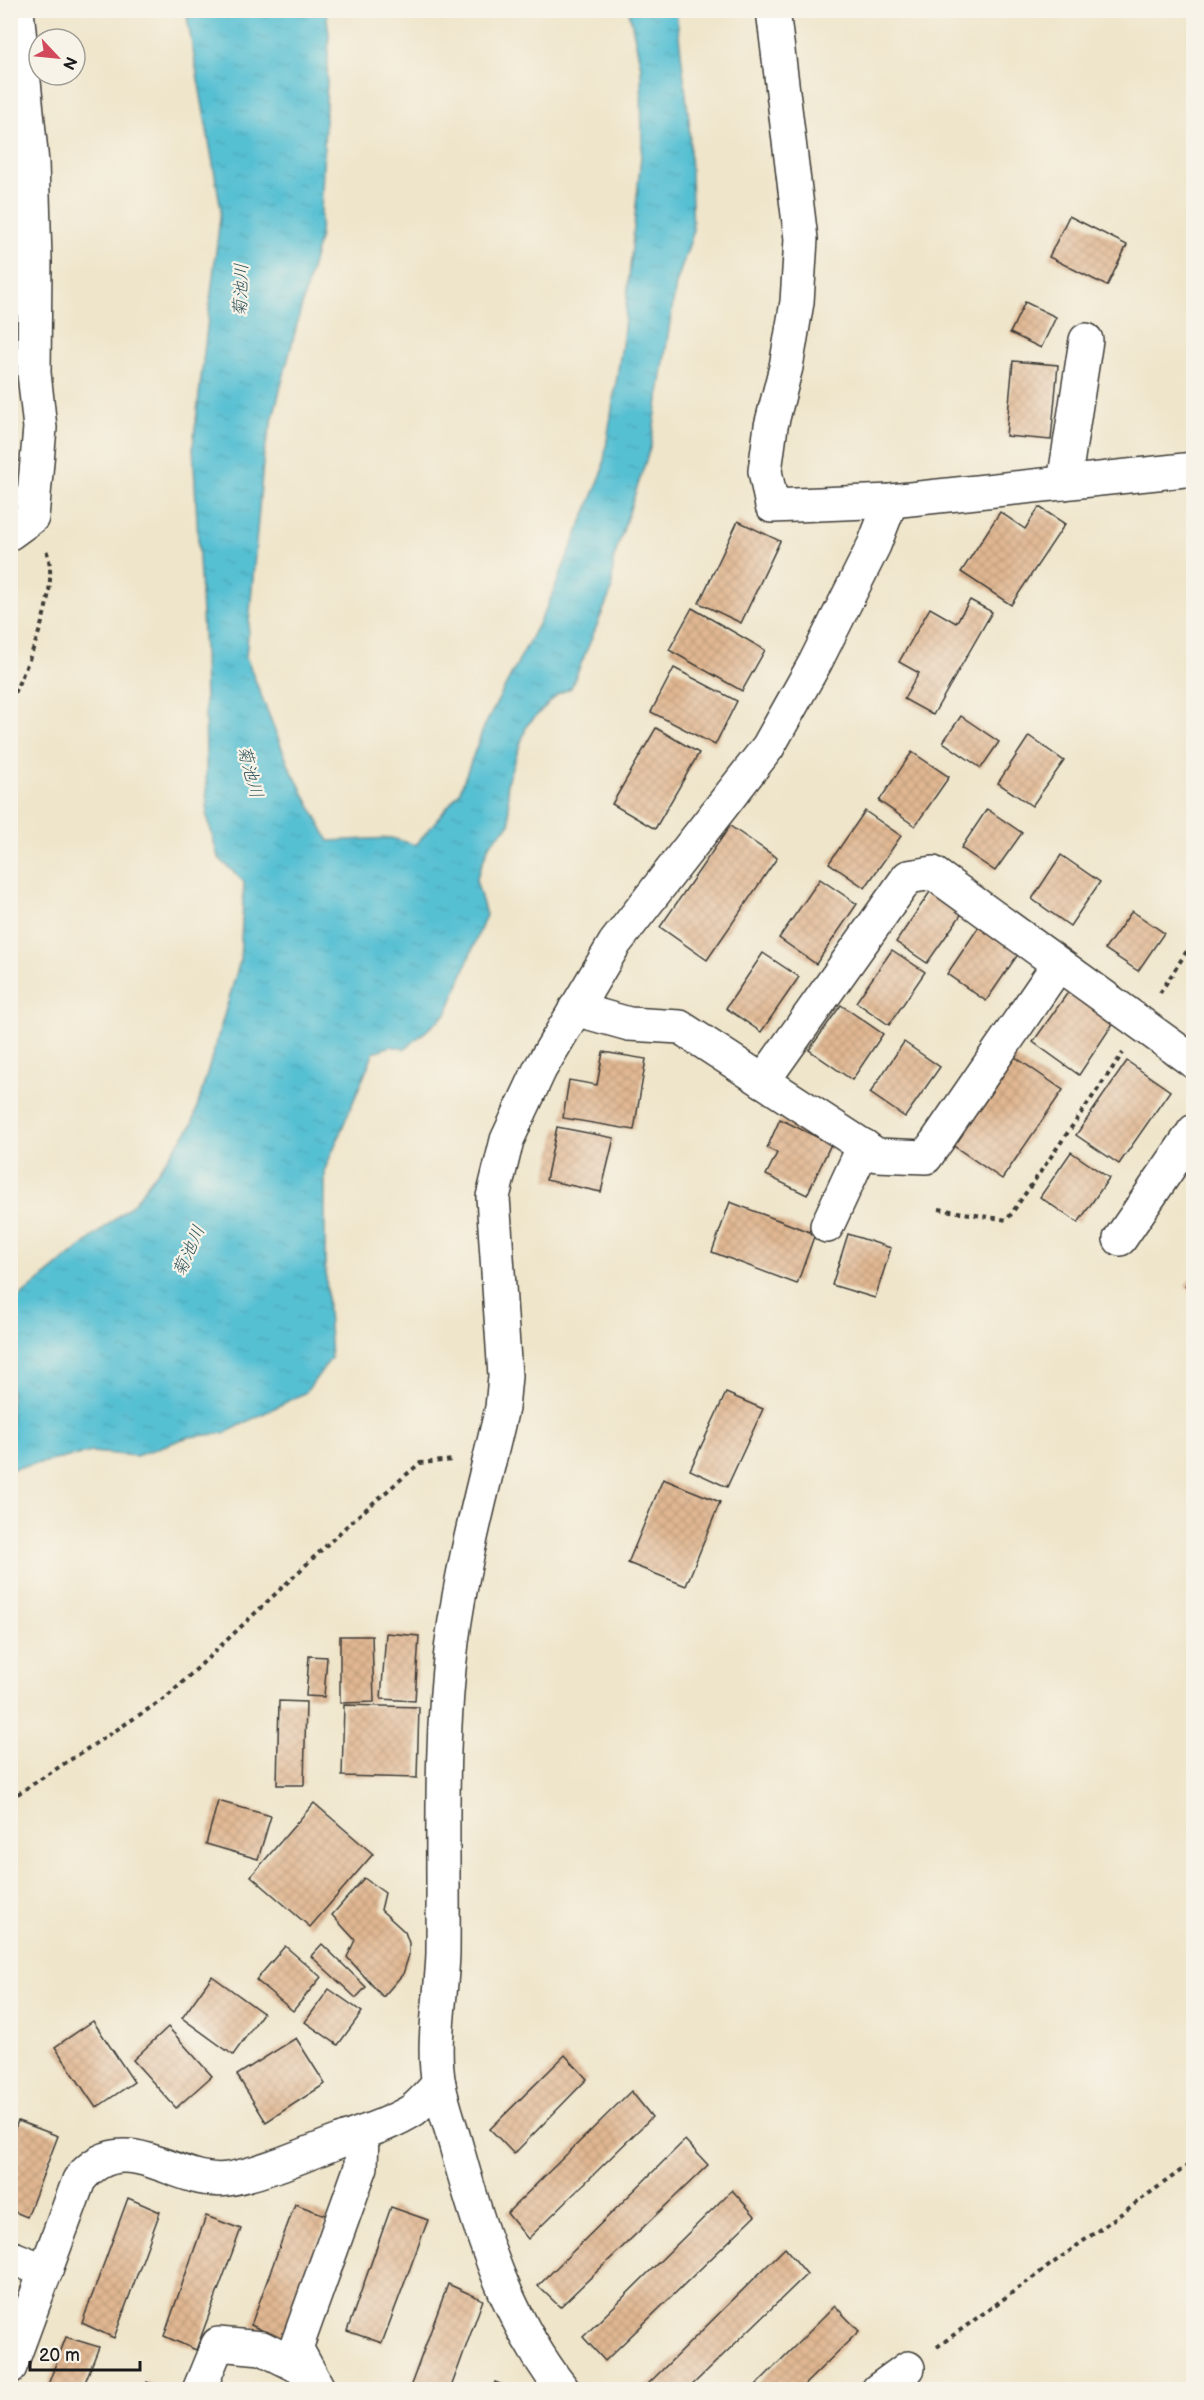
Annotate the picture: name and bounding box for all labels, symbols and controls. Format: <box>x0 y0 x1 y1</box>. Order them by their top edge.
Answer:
north arrow <box>27 27 87 87</box>
text: N <box>58 53 80 72</box>
water label: 菊池川 <box>230 263 252 317</box>
water label: 菊池川 <box>233 743 267 801</box>
water label: 菊池川 <box>168 1222 210 1280</box>
scale bar <box>30 2334 140 2372</box>
text: 20 m <box>39 2345 80 2366</box>

